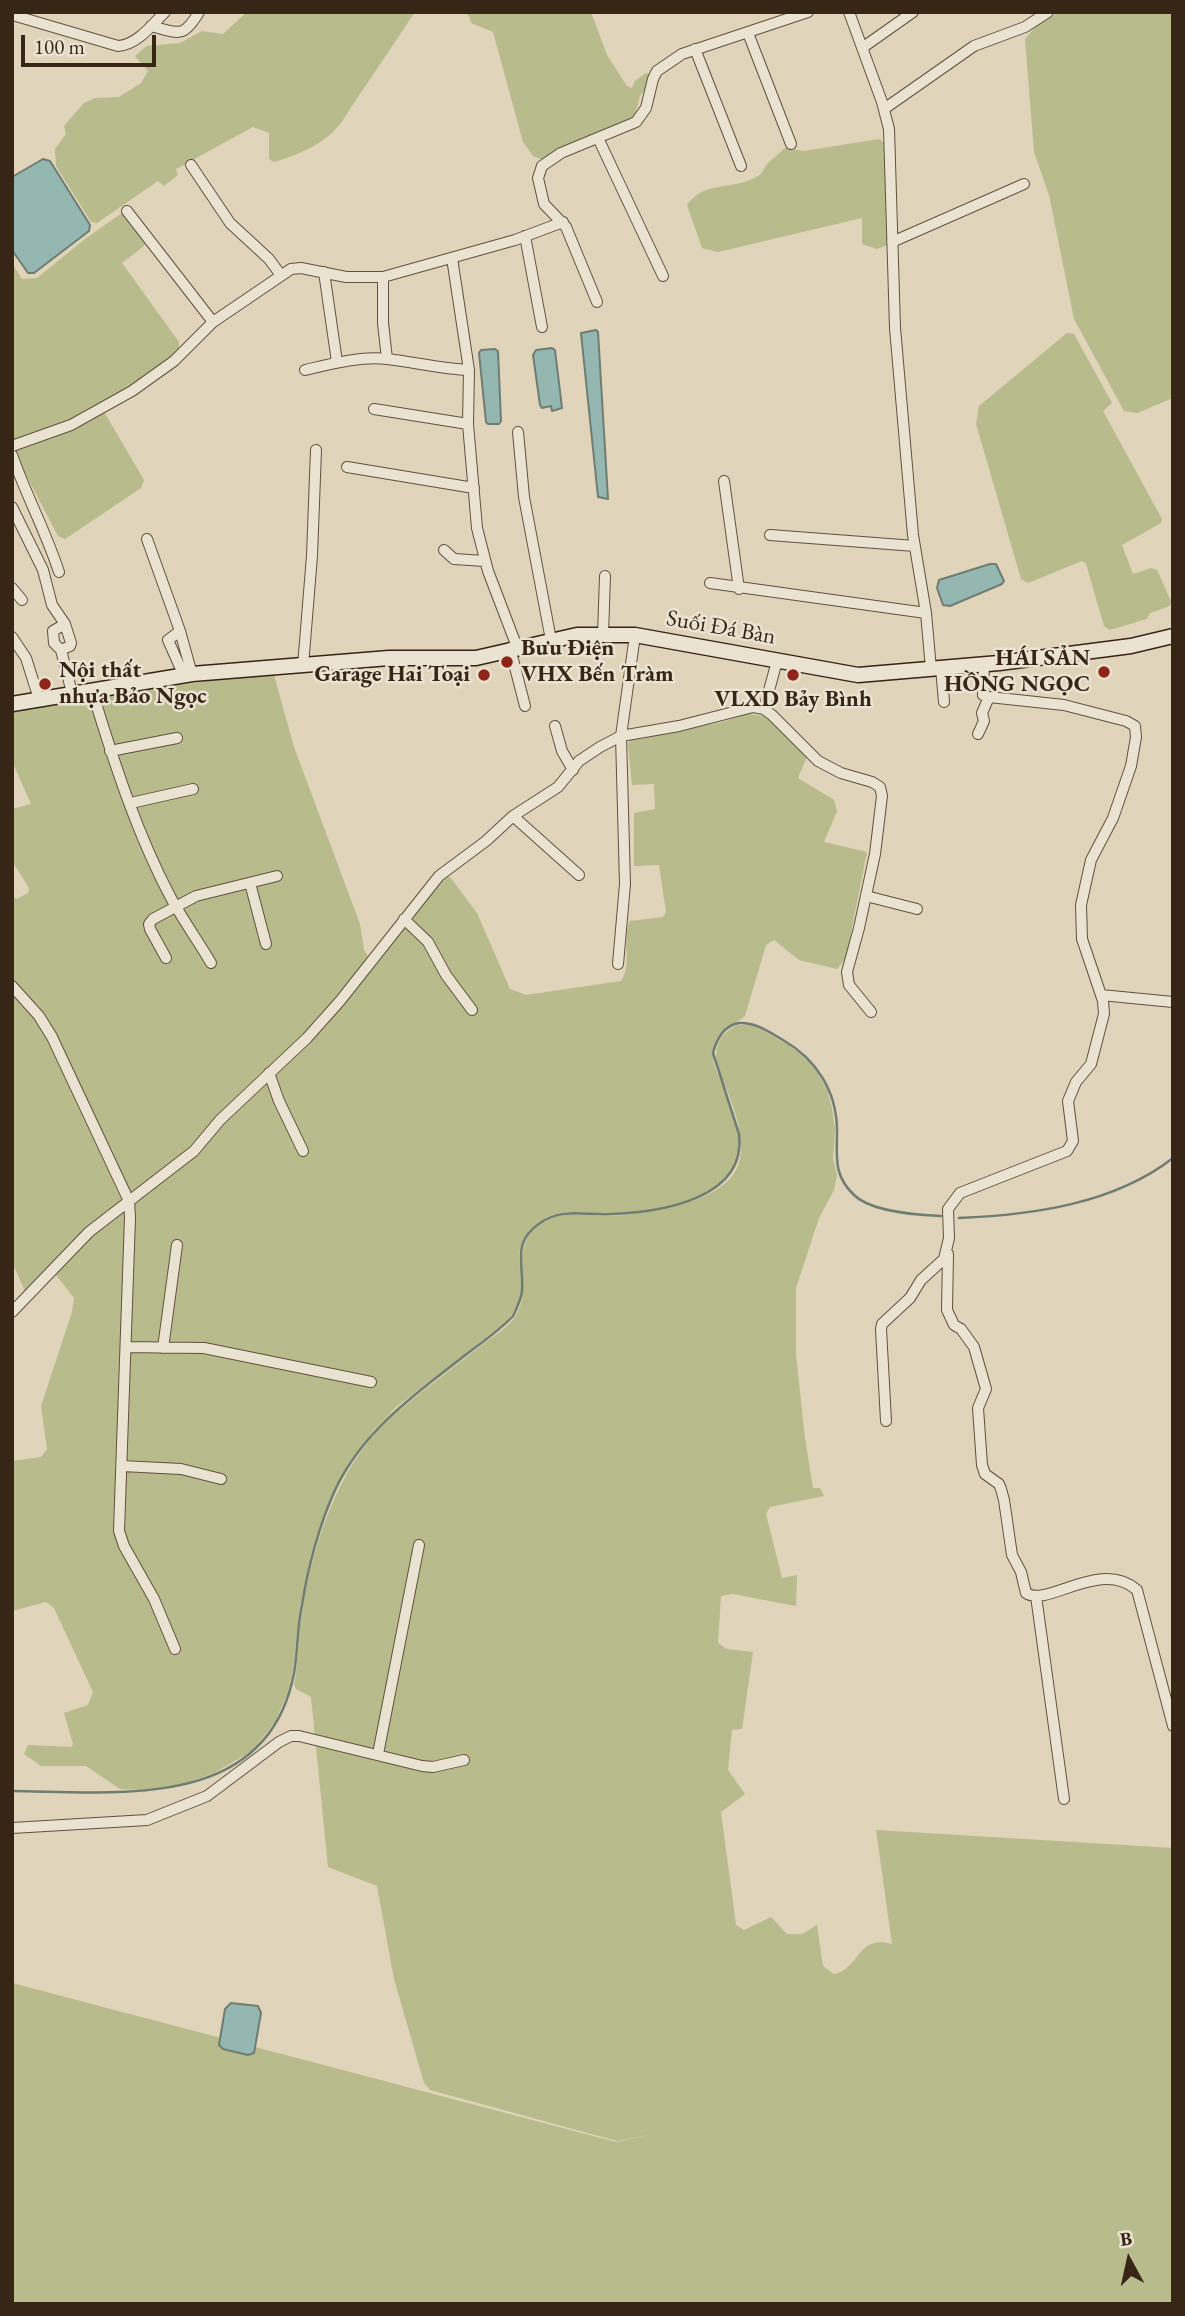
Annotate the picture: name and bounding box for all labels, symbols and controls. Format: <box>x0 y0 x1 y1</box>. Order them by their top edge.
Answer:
scale bar <box>24 21 159 65</box>
text: 100 m <box>34 33 85 60</box>
street label: Suối Đá Bàn <box>664 605 778 651</box>
place label: Bưu Điện VHX Bến Tràm <box>521 635 674 689</box>
place label: HÁI SẢN HỒNG NGỌC <box>944 645 1090 699</box>
marker: Bưu Điện VHX Bến Tràm <box>499 654 515 670</box>
place label: Nội thất nhựa Bảo Ngọc <box>59 657 207 711</box>
place label: Garage Hai Toại <box>315 661 470 689</box>
marker: HÁI SẢN HỒNG NGỌC <box>1096 664 1112 680</box>
marker: Garage Hai Toại <box>476 667 492 683</box>
marker: VLXD Bảy Bình <box>785 667 801 683</box>
marker: Nội thất nhựa Bảo Ngọc <box>37 676 53 692</box>
place label: VLXD Bảy Bình <box>714 686 872 714</box>
north arrow <box>1094 2225 1164 2295</box>
text: B <box>1118 2226 1134 2252</box>

